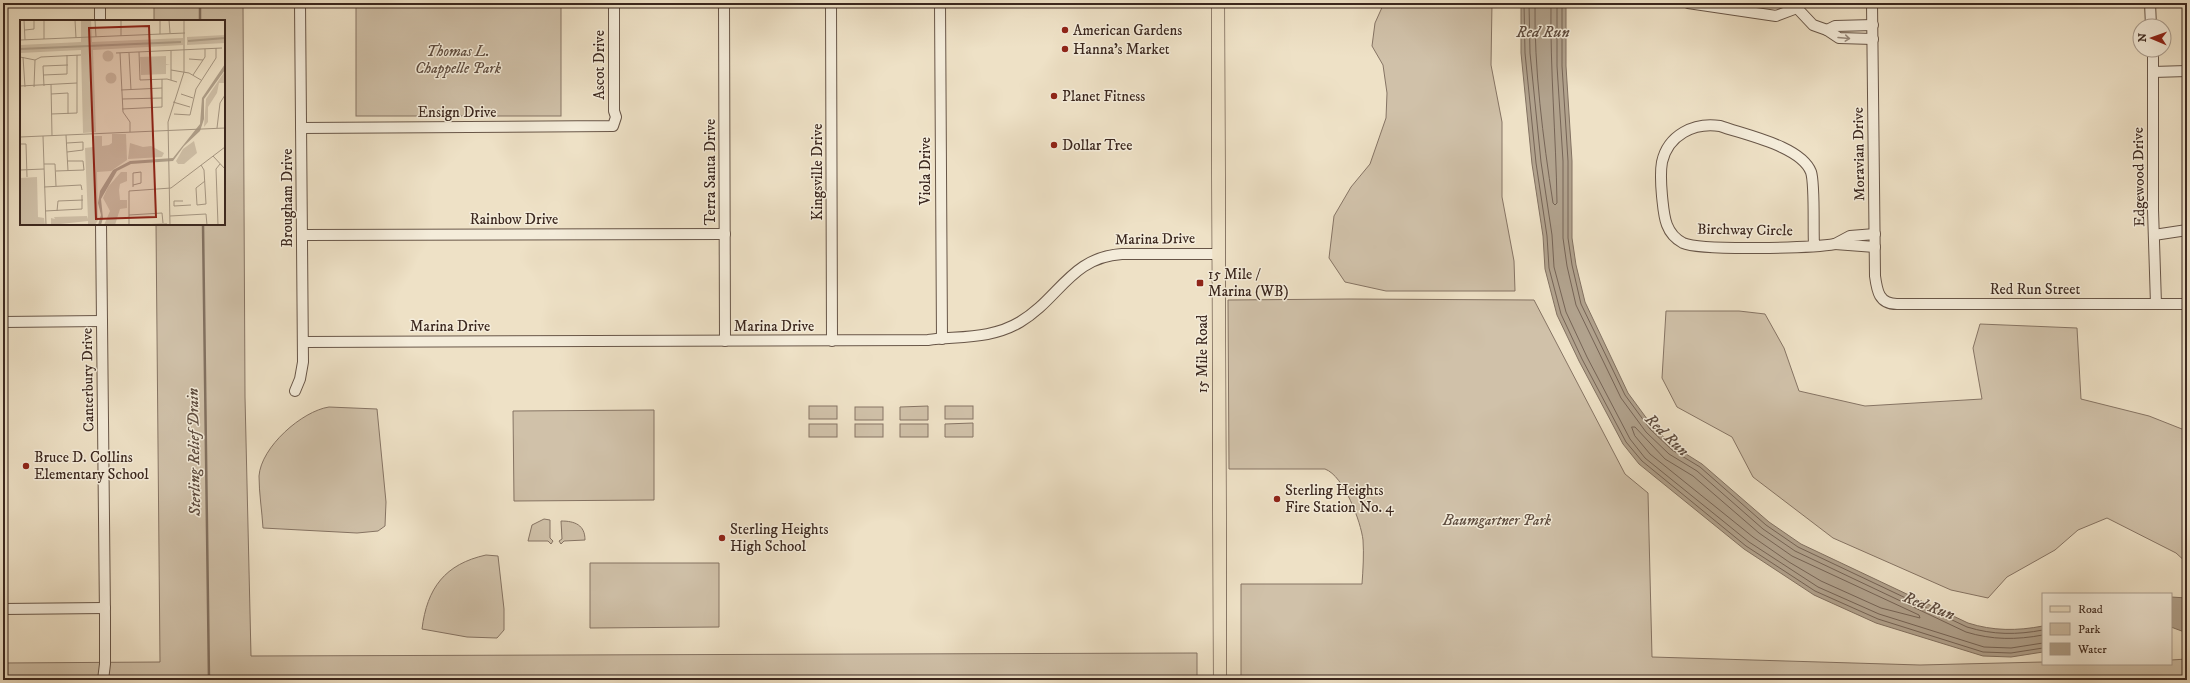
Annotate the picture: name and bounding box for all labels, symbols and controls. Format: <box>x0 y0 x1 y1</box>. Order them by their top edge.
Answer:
north arrow <box>2132 18 2172 58</box>
inset map <box>20 20 225 225</box>
place label: American Gardens <box>1073 21 1182 40</box>
water label: Red Run <box>1515 22 1570 42</box>
marker: American Gardens <box>1060 25 1070 35</box>
street label: Ascot Drive <box>590 30 609 100</box>
text: N <box>2136 33 2150 42</box>
one-way arrow <box>1837 34 1850 42</box>
place label: Hanna’s Market <box>1073 40 1170 59</box>
park label: Thomas L. Chappelle Park <box>415 42 502 78</box>
marker: Hanna’s Market <box>1060 44 1070 54</box>
place label: Planet Fitness <box>1062 87 1145 106</box>
marker: Planet Fitness <box>1049 91 1059 101</box>
street label: Ensign Drive <box>417 103 497 122</box>
street label: Moravian Drive <box>1849 107 1869 201</box>
street label: Terra Santa Drive <box>701 119 720 225</box>
street label: Kingsville Drive <box>808 124 827 220</box>
street label: Edgewood Drive <box>2129 127 2149 227</box>
place label: Dollar Tree <box>1062 136 1132 155</box>
street label: Viola Drive <box>916 137 935 206</box>
marker: Dollar Tree <box>1049 140 1059 150</box>
street label: Brougham Drive <box>278 149 297 247</box>
street label: Rainbow Drive <box>470 210 558 229</box>
street label: Birchway Circle <box>1697 220 1793 240</box>
street label: Marina Drive <box>1115 229 1195 249</box>
place label: 15 Mile / Marina (WB) <box>1208 265 1289 301</box>
marker: 15 Mile / Marina (WB) <box>1195 278 1205 288</box>
street label: Red Run Street <box>1990 280 2080 299</box>
street label: 15 Mile Road <box>1193 314 1212 393</box>
street label: Marina Drive <box>410 317 490 336</box>
street label: Marina Drive <box>734 317 814 336</box>
street label: Canterbury Drive <box>78 328 98 432</box>
water label: Sterling Relief Drain <box>183 388 205 517</box>
water label: Red Run <box>1640 409 1693 461</box>
place label: Bruce D. Collins Elementary School <box>34 448 149 484</box>
marker: Bruce D. Collins Elementary School <box>21 461 31 471</box>
place label: Sterling Heights Fire Station No. 4 <box>1285 481 1394 517</box>
marker: Sterling Heights Fire Station No. 4 <box>1272 494 1282 504</box>
park label: Baumgartner Park <box>1442 511 1552 530</box>
place label: Sterling Heights High School <box>730 520 828 556</box>
marker: Sterling Heights High School <box>717 533 727 543</box>
water label: Red Run <box>1900 587 1957 625</box>
legend <box>2042 593 2172 665</box>
text: Road <box>2078 602 2103 617</box>
text: Park <box>2078 622 2100 637</box>
text: Water <box>2077 642 2107 657</box>

